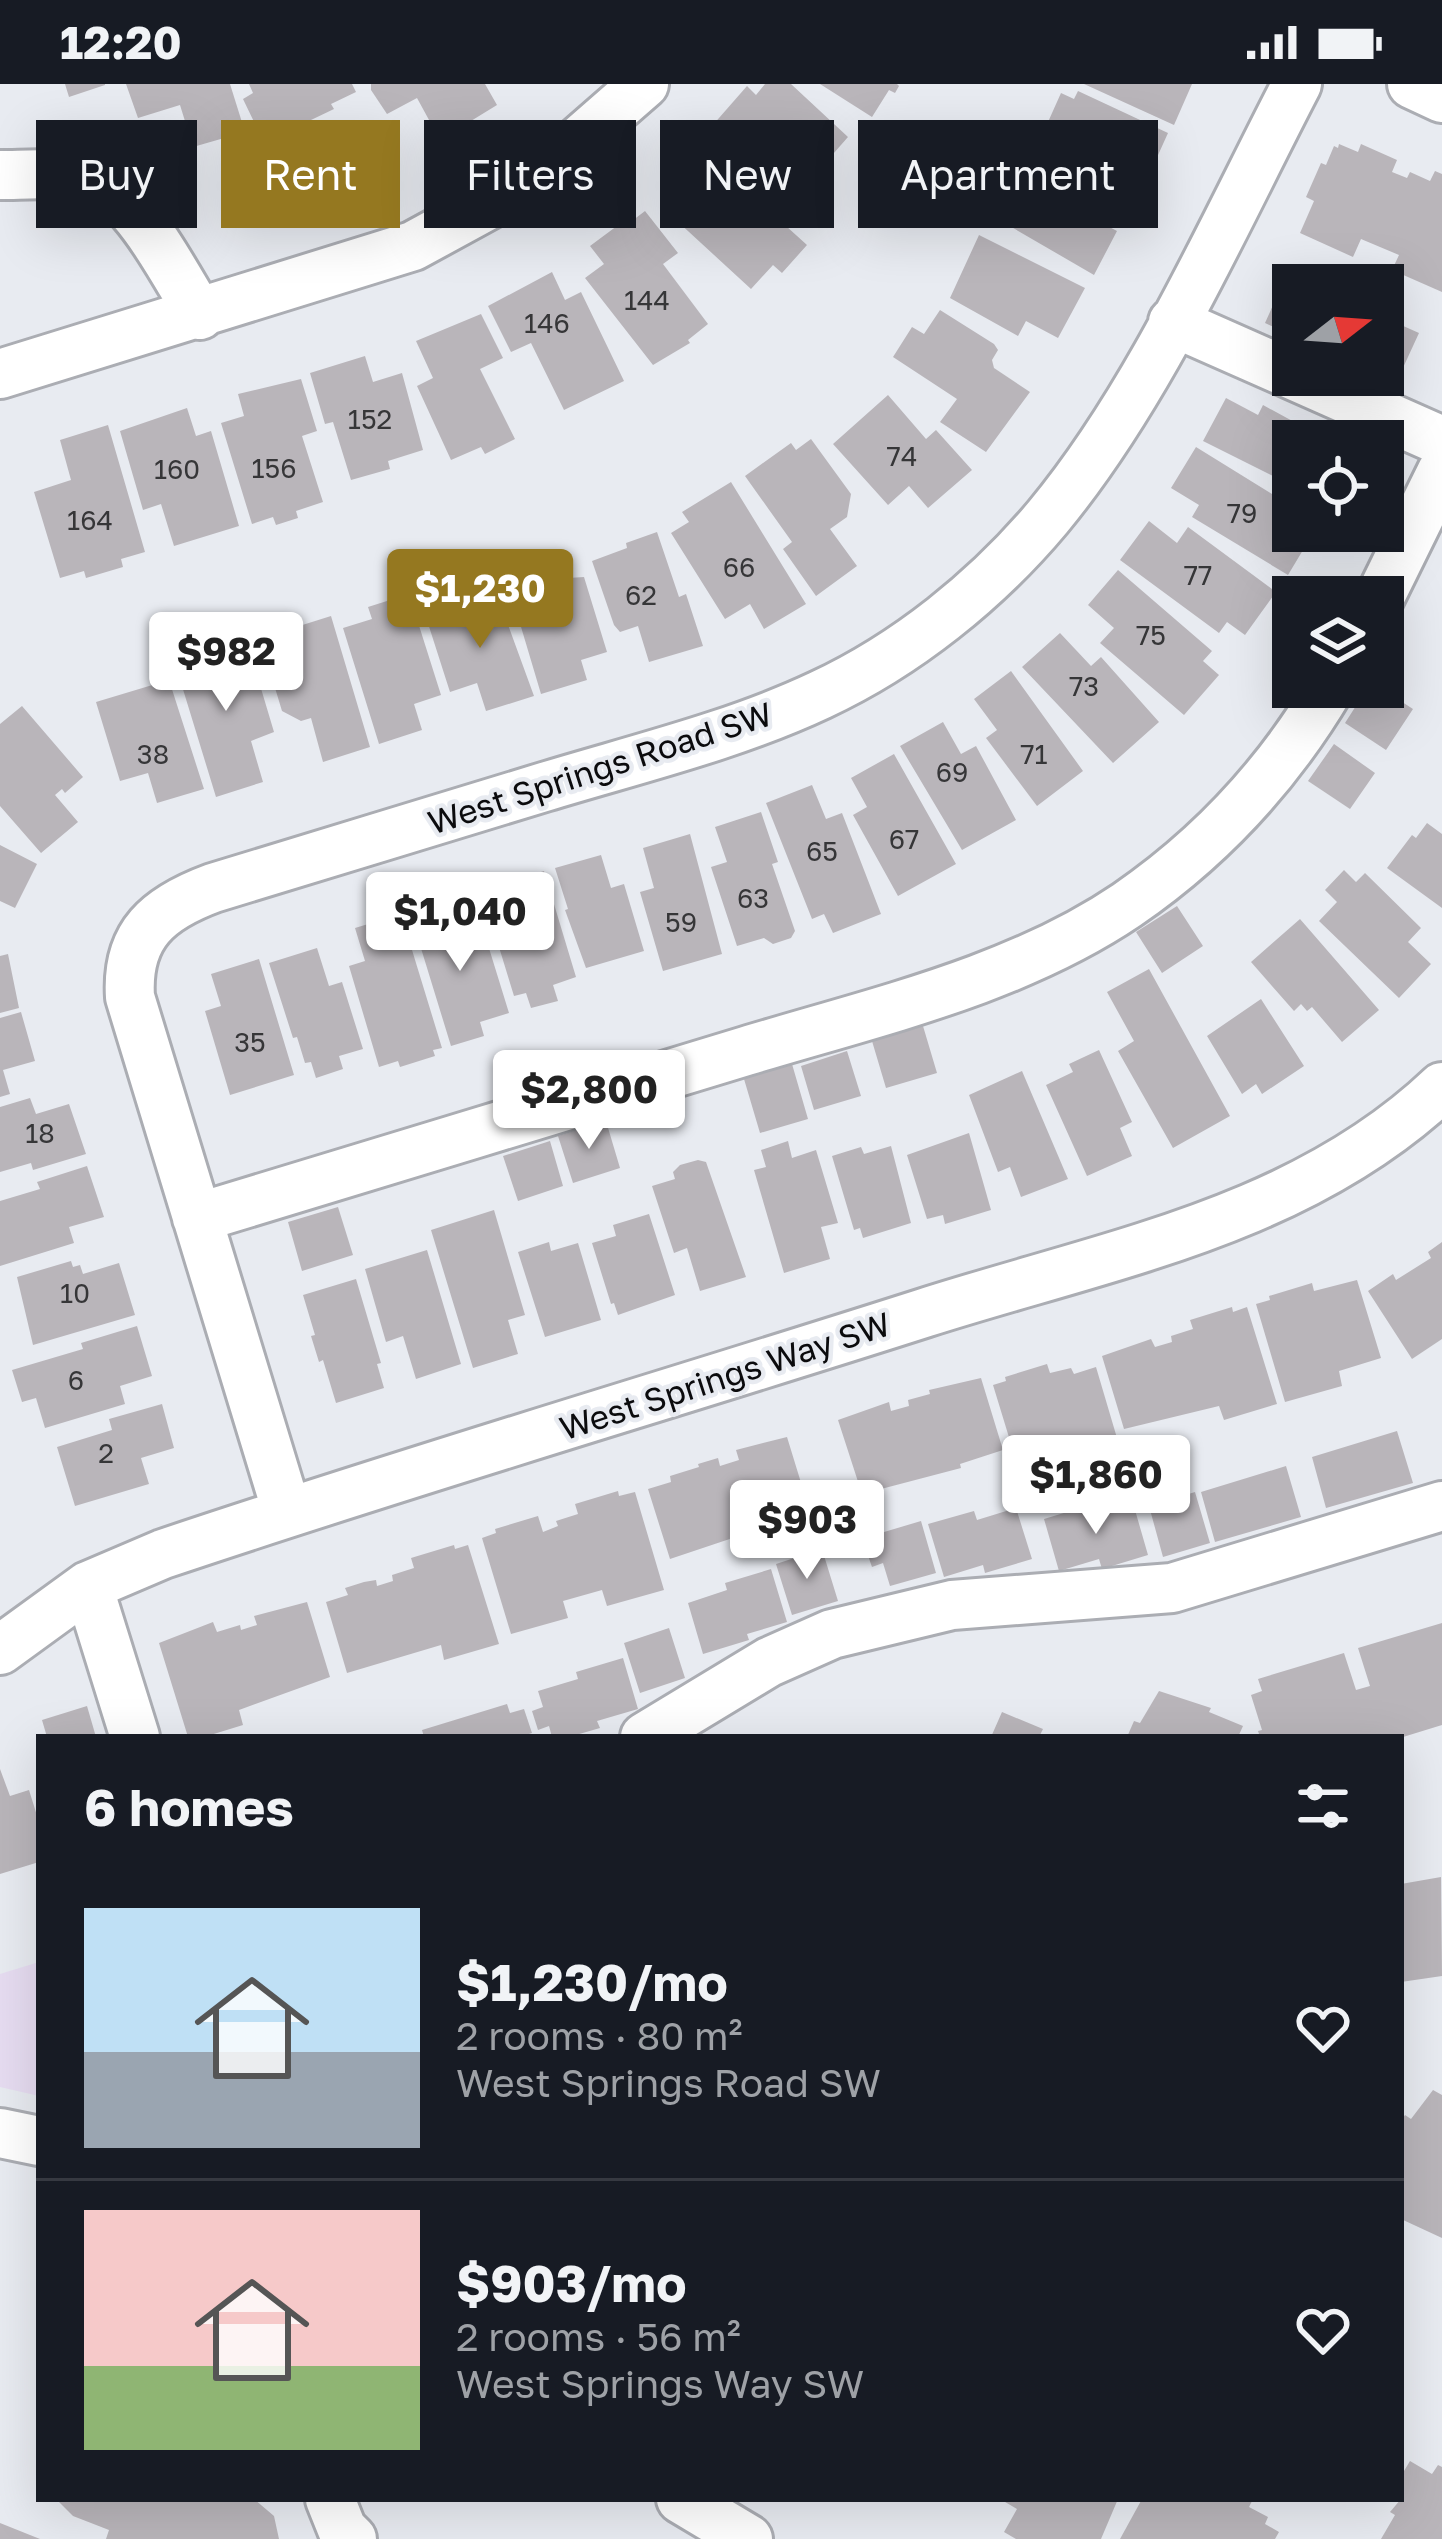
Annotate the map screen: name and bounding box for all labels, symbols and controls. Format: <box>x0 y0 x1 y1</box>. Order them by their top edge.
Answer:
text: 12:20 <box>60 15 182 69</box>
chip: Buy <box>36 120 197 228</box>
chip: Rent <box>221 120 400 228</box>
chip: Filters <box>424 120 636 228</box>
chip: New <box>660 120 834 228</box>
chip: Apartment <box>858 120 1158 228</box>
north arrow <box>1272 264 1404 396</box>
map controls <box>1272 264 1404 708</box>
house number: 144 <box>624 284 670 316</box>
house number: 146 <box>524 307 570 339</box>
house number: 152 <box>348 403 392 435</box>
button: locate <box>1272 420 1404 552</box>
house number: 74 <box>887 440 917 472</box>
house number: 156 <box>251 452 297 484</box>
house number: 160 <box>154 453 200 485</box>
house number: 79 <box>1227 497 1257 529</box>
house number: 164 <box>67 504 113 536</box>
pin: $1,230 <box>382 549 578 651</box>
house number: 66 <box>723 551 755 583</box>
house number: 77 <box>1184 559 1212 591</box>
text: $1,230 <box>414 564 546 611</box>
button: layers <box>1272 576 1404 708</box>
house number: 62 <box>625 579 657 611</box>
pin: $982 <box>155 612 297 714</box>
house number: 75 <box>1136 619 1166 651</box>
text: $982 <box>176 627 276 674</box>
house number: 73 <box>1069 670 1099 702</box>
street label: West Springs Road SW <box>423 693 777 842</box>
house number: 38 <box>137 738 169 770</box>
house number: 71 <box>1020 738 1048 770</box>
house number: 69 <box>936 756 968 788</box>
house number: 67 <box>889 823 919 855</box>
house number: 65 <box>806 835 838 867</box>
pin: $1,040 <box>362 872 558 974</box>
house number: 63 <box>737 882 769 914</box>
text: $1,040 <box>393 887 527 934</box>
house number: 59 <box>665 906 697 938</box>
house number: 35 <box>234 1026 266 1058</box>
pin: $2,800 <box>491 1050 687 1152</box>
text: $2,800 <box>520 1065 658 1112</box>
house number: 18 <box>25 1117 55 1149</box>
house number: 10 <box>60 1277 90 1309</box>
street label: West Springs Way SW <box>555 1304 895 1447</box>
house number: 6 <box>68 1364 84 1396</box>
pin: $1,860 <box>998 1435 1194 1537</box>
house number: 2 <box>98 1437 114 1469</box>
text: $1,860 <box>1029 1450 1163 1497</box>
pin: $903 <box>736 1480 878 1582</box>
text: $903 <box>757 1495 857 1542</box>
icon: filters <box>1290 1773 1356 1839</box>
text: 6 homes <box>84 1776 294 1837</box>
text: $1,230/mo <box>456 1951 728 2012</box>
icon: home <box>180 1956 324 2100</box>
icon: heart <box>1290 1995 1356 2061</box>
text: 2 rooms · 80 m² <box>456 2012 743 2059</box>
text: West Springs Road SW <box>456 2059 881 2106</box>
text: $903/mo <box>456 2252 687 2313</box>
icon: home <box>180 2258 324 2402</box>
icon: heart <box>1290 2297 1356 2363</box>
text: 2 rooms · 56 m² <box>456 2313 741 2360</box>
text: West Springs Way SW <box>456 2360 864 2407</box>

